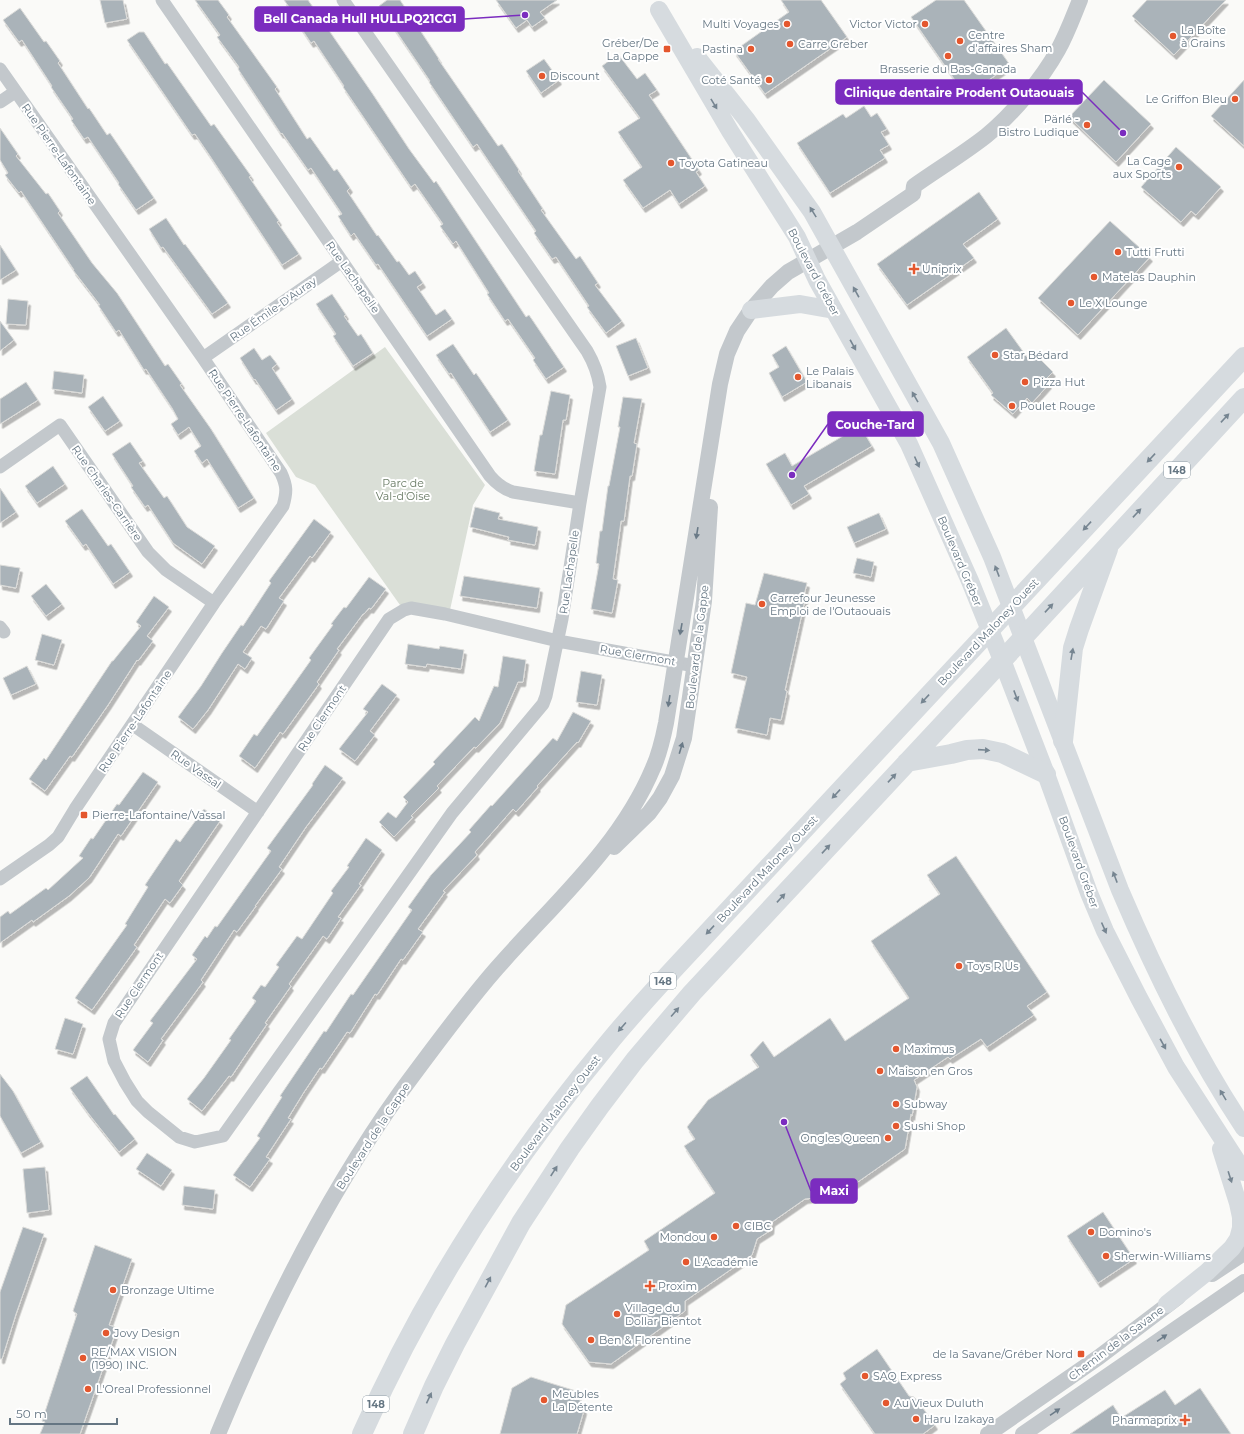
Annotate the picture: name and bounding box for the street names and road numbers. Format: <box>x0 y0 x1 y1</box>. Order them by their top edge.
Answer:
street label: Rue Pierre-Lafontaine <box>19 101 100 208</box>
street label: Boulevard Gréber <box>785 226 843 318</box>
street label: Rue Lachapelle <box>323 238 383 316</box>
street label: Rue Émile-D'Auray <box>227 274 319 344</box>
street label: Rue Pierre-Lafontaine <box>205 366 285 474</box>
street label: Rue Charles-Carrière <box>69 442 146 544</box>
road number: 148 <box>1164 462 1190 478</box>
street label: Boulevard Gréber <box>935 514 985 608</box>
street label: Rue Lachapelle <box>556 529 582 615</box>
street label: Boulevard Maloney Ouest <box>935 575 1042 689</box>
street label: Boulevard de la Gappe <box>682 584 712 710</box>
street label: Rue Clermont <box>599 641 678 669</box>
street label: Rue Pierre-Lafontaine <box>95 667 175 775</box>
street label: Rue Clermont <box>295 682 350 754</box>
street label: Rue Vassal <box>168 746 224 792</box>
street label: Boulevard Maloney Ouest <box>714 812 821 926</box>
street label: Boulevard Gréber <box>1056 814 1102 910</box>
street label: Rue Clermont <box>112 949 167 1021</box>
road number: 148 <box>650 973 676 989</box>
street label: Boulevard Maloney Ouest <box>507 1052 604 1174</box>
street label: Boulevard de la Gappe <box>333 1080 413 1192</box>
street label: Chemin de la Savane <box>1066 1302 1167 1383</box>
road number: 148 <box>363 1396 389 1412</box>

